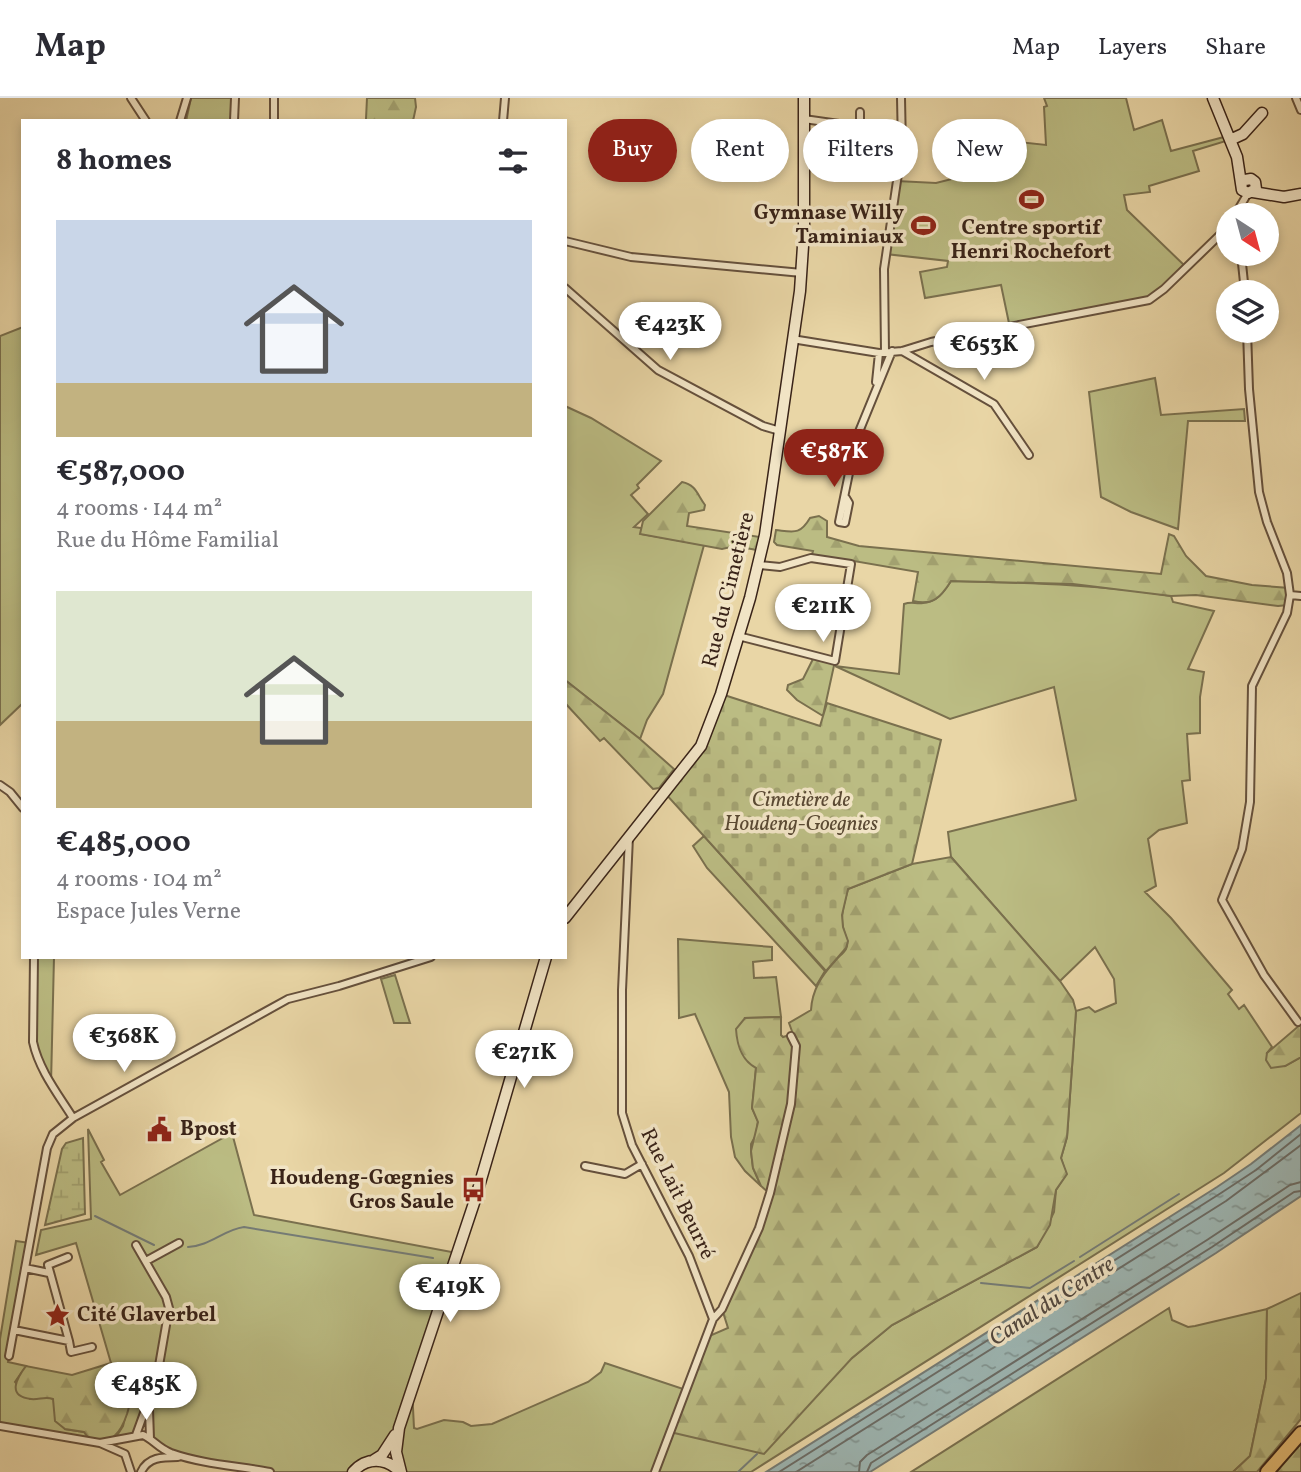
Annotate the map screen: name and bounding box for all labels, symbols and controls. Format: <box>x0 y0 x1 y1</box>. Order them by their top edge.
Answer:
text: Map <box>35 25 106 71</box>
text: Map <box>1012 31 1060 65</box>
text: Layers <box>1098 31 1167 65</box>
text: Share <box>1205 31 1266 65</box>
chip: Buy <box>588 119 677 182</box>
chip: Rent <box>691 119 789 182</box>
chip: Filters <box>803 119 918 182</box>
chip: New <box>932 119 1027 182</box>
text: 8 homes <box>56 140 172 182</box>
icon: filters <box>494 142 532 180</box>
sports icon: Centre sportif Henri Rochefort <box>1017 185 1045 213</box>
place label: Gymnase Willy Taminiaux <box>754 199 904 252</box>
north arrow <box>1216 203 1279 266</box>
map controls <box>1216 203 1279 343</box>
sports icon: Gymnase Willy Taminiaux <box>910 211 938 239</box>
place label: Centre sportif Henri Rochefort <box>951 214 1111 267</box>
icon: home <box>231 266 357 392</box>
button: layers <box>1216 280 1279 343</box>
pin: €423K <box>621 302 719 362</box>
text: €423K <box>635 309 705 341</box>
pin: €653K <box>935 322 1033 382</box>
text: €653K <box>949 329 1019 361</box>
pin: €587K <box>785 430 883 489</box>
text: €587K <box>800 436 868 468</box>
text: €587,000 <box>56 451 185 493</box>
text: 4 rooms · 144 m² <box>56 493 222 525</box>
street label: Rue du Cimetière <box>696 509 762 671</box>
text: Rue du Hôme Familial <box>56 525 279 557</box>
pin: €211K <box>774 584 872 644</box>
text: €211K <box>791 591 855 623</box>
icon: home <box>231 637 357 763</box>
park label: Cimetière de Houdeng-Goegnies <box>724 786 878 839</box>
text: €485,000 <box>56 822 191 864</box>
text: 4 rooms · 104 m² <box>56 864 222 896</box>
text: Espace Jules Verne <box>56 896 241 928</box>
pin: €368K <box>75 1014 173 1074</box>
text: €368K <box>89 1021 159 1053</box>
pin: €271K <box>475 1030 573 1090</box>
text: €271K <box>491 1037 557 1069</box>
public building icon: Bpost <box>146 1115 174 1143</box>
place label: Bpost <box>180 1115 237 1144</box>
street label: Rue Lait Beurré <box>633 1123 721 1265</box>
place label: Houdeng-Gœgnies Gros Saule <box>270 1164 454 1217</box>
bus stop icon: Houdeng-Gœgnies Gros Saule <box>460 1176 488 1204</box>
water label: Canal du Centre <box>983 1249 1121 1355</box>
pin: €419K <box>401 1264 499 1324</box>
text: €419K <box>415 1271 485 1303</box>
place icon: Cité Glaverbel <box>43 1301 71 1329</box>
place label: Cité Glaverbel <box>77 1301 216 1330</box>
pin: €485K <box>97 1362 195 1422</box>
text: €485K <box>111 1369 181 1401</box>

